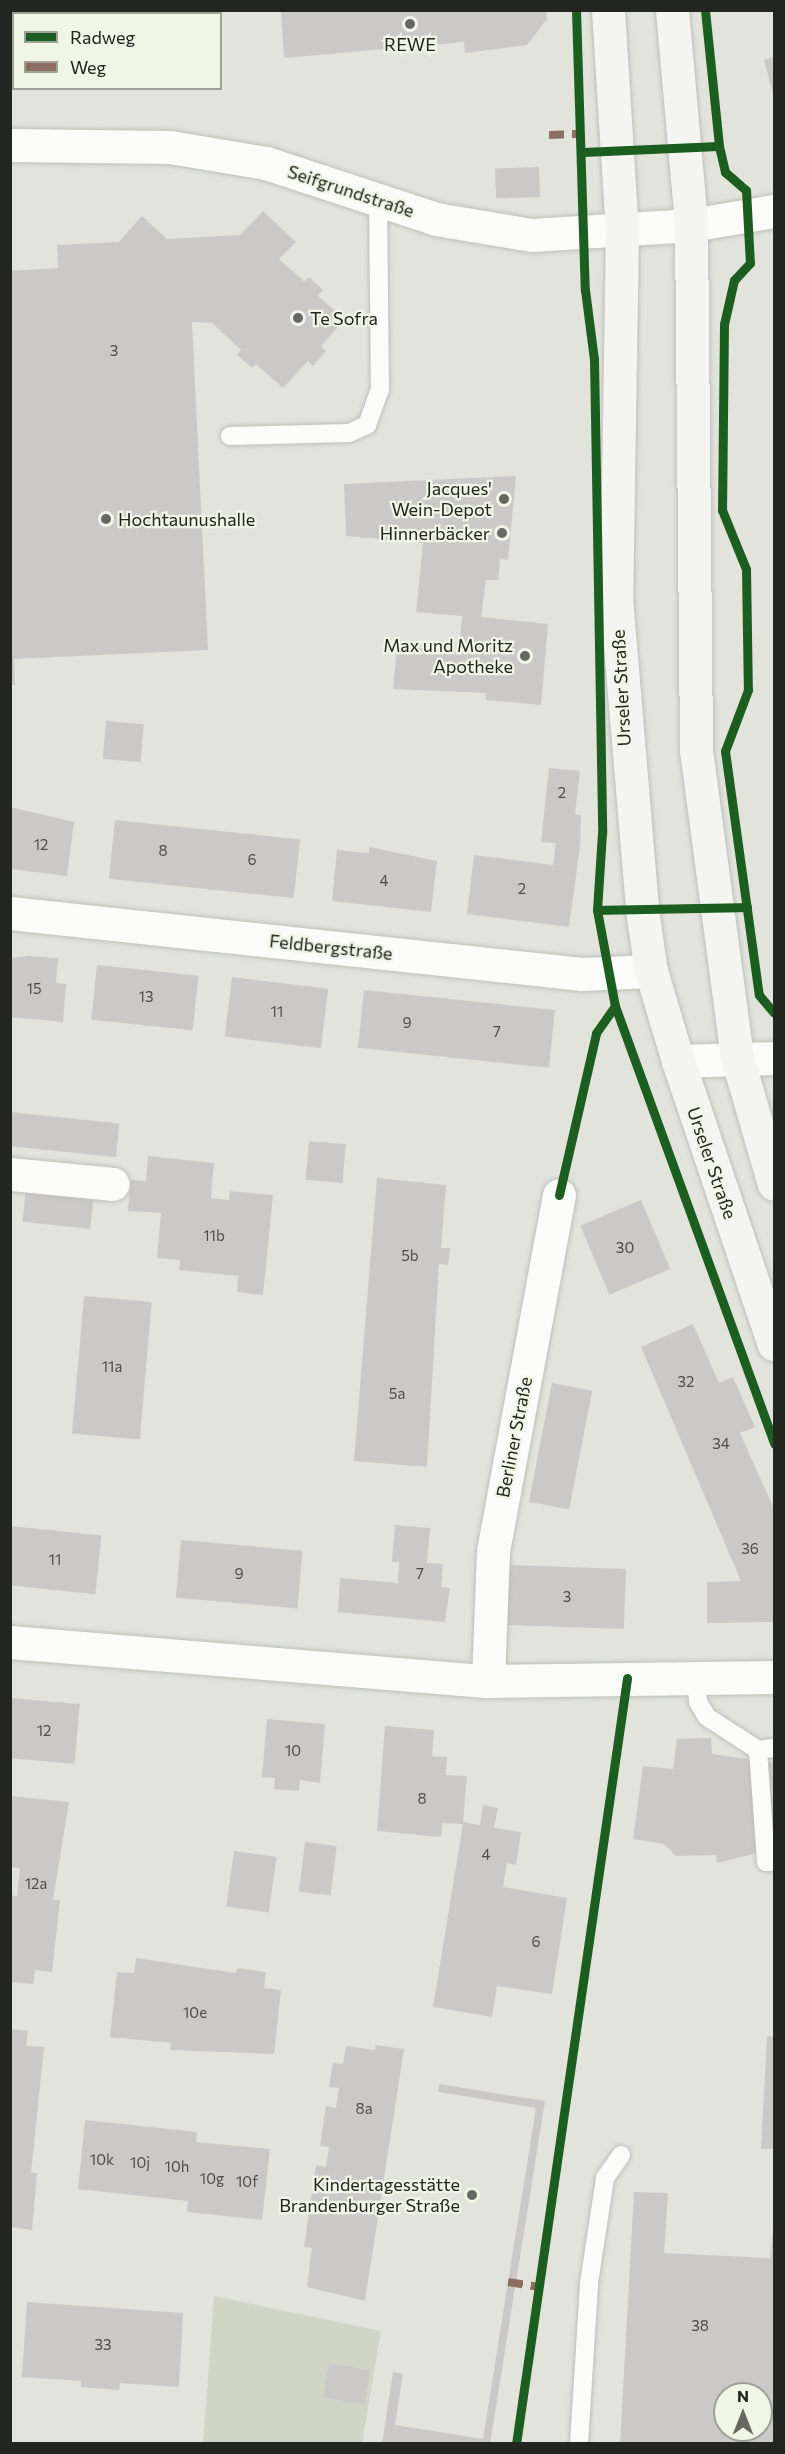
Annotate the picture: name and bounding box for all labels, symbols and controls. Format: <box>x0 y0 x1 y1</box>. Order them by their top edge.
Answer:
legend <box>12 12 222 90</box>
marker: REWE <box>403 17 417 31</box>
text: Radweg <box>70 26 135 48</box>
place label: REWE <box>384 33 436 55</box>
text: Weg <box>70 56 106 78</box>
street label: Seifgrundstraße <box>285 160 417 222</box>
place label: Te Sofra <box>310 307 378 329</box>
marker: Te Sofra <box>291 311 305 325</box>
house number: 3 <box>110 342 118 360</box>
place label: Jacques' Wein-Depot <box>391 478 492 520</box>
marker: Jacques' Wein-Depot <box>497 492 511 506</box>
place label: Hochtaunushalle <box>118 508 255 530</box>
marker: Hochtaunushalle <box>99 512 113 526</box>
place label: Hinnerbäcker <box>380 522 490 544</box>
marker: Hinnerbäcker <box>495 526 509 540</box>
street label: Urseler Straße <box>607 629 635 747</box>
place label: Max und Moritz Apotheke <box>383 635 513 678</box>
marker: Max und Moritz Apotheke <box>518 649 532 663</box>
house number: 2 <box>558 784 566 802</box>
house number: 12 <box>34 836 48 854</box>
house number: 8 <box>158 842 168 860</box>
house number: 6 <box>247 851 257 869</box>
house number: 4 <box>380 872 388 890</box>
house number: 2 <box>518 880 526 898</box>
street label: Feldbergstraße <box>268 930 394 964</box>
house number: 15 <box>26 980 42 998</box>
house number: 13 <box>139 988 153 1006</box>
house number: 11 <box>271 1003 283 1021</box>
house number: 9 <box>402 1014 412 1032</box>
house number: 7 <box>493 1023 501 1041</box>
street label: Urseler Straße <box>683 1104 741 1222</box>
house number: 11b <box>203 1227 225 1245</box>
house number: 30 <box>616 1239 634 1257</box>
house number: 5b <box>401 1247 419 1265</box>
house number: 11a <box>102 1358 122 1376</box>
house number: 32 <box>678 1373 694 1391</box>
street label: Berliner Straße <box>492 1375 536 1499</box>
house number: 5a <box>389 1385 405 1403</box>
house number: 34 <box>712 1435 730 1453</box>
house number: 36 <box>741 1540 759 1558</box>
house number: 11 <box>49 1551 61 1569</box>
house number: 9 <box>234 1565 244 1583</box>
house number: 7 <box>416 1565 424 1583</box>
house number: 3 <box>563 1588 571 1606</box>
house number: 12 <box>37 1722 51 1740</box>
house number: 10 <box>285 1742 301 1760</box>
house number: 8 <box>417 1790 427 1808</box>
house number: 4 <box>482 1846 490 1864</box>
house number: 12a <box>25 1875 47 1893</box>
house number: 6 <box>531 1933 541 1951</box>
house number: 10e <box>183 2004 207 2022</box>
house number: 8a <box>356 2100 372 2118</box>
house number: 10k <box>90 2151 114 2169</box>
house number: 10j <box>130 2154 150 2172</box>
house number: 10h <box>165 2158 189 2176</box>
house number: 10g <box>200 2170 224 2188</box>
house number: 10f <box>236 2173 258 2191</box>
place label: Kindertagesstätte Brandenburger Straße <box>279 2174 460 2216</box>
marker: Kindertagesstätte Brandenburger Straße <box>465 2188 479 2202</box>
house number: 38 <box>691 2317 709 2335</box>
house number: 33 <box>94 2336 112 2354</box>
north arrow <box>713 2382 773 2442</box>
text: N <box>737 2386 749 2405</box>

